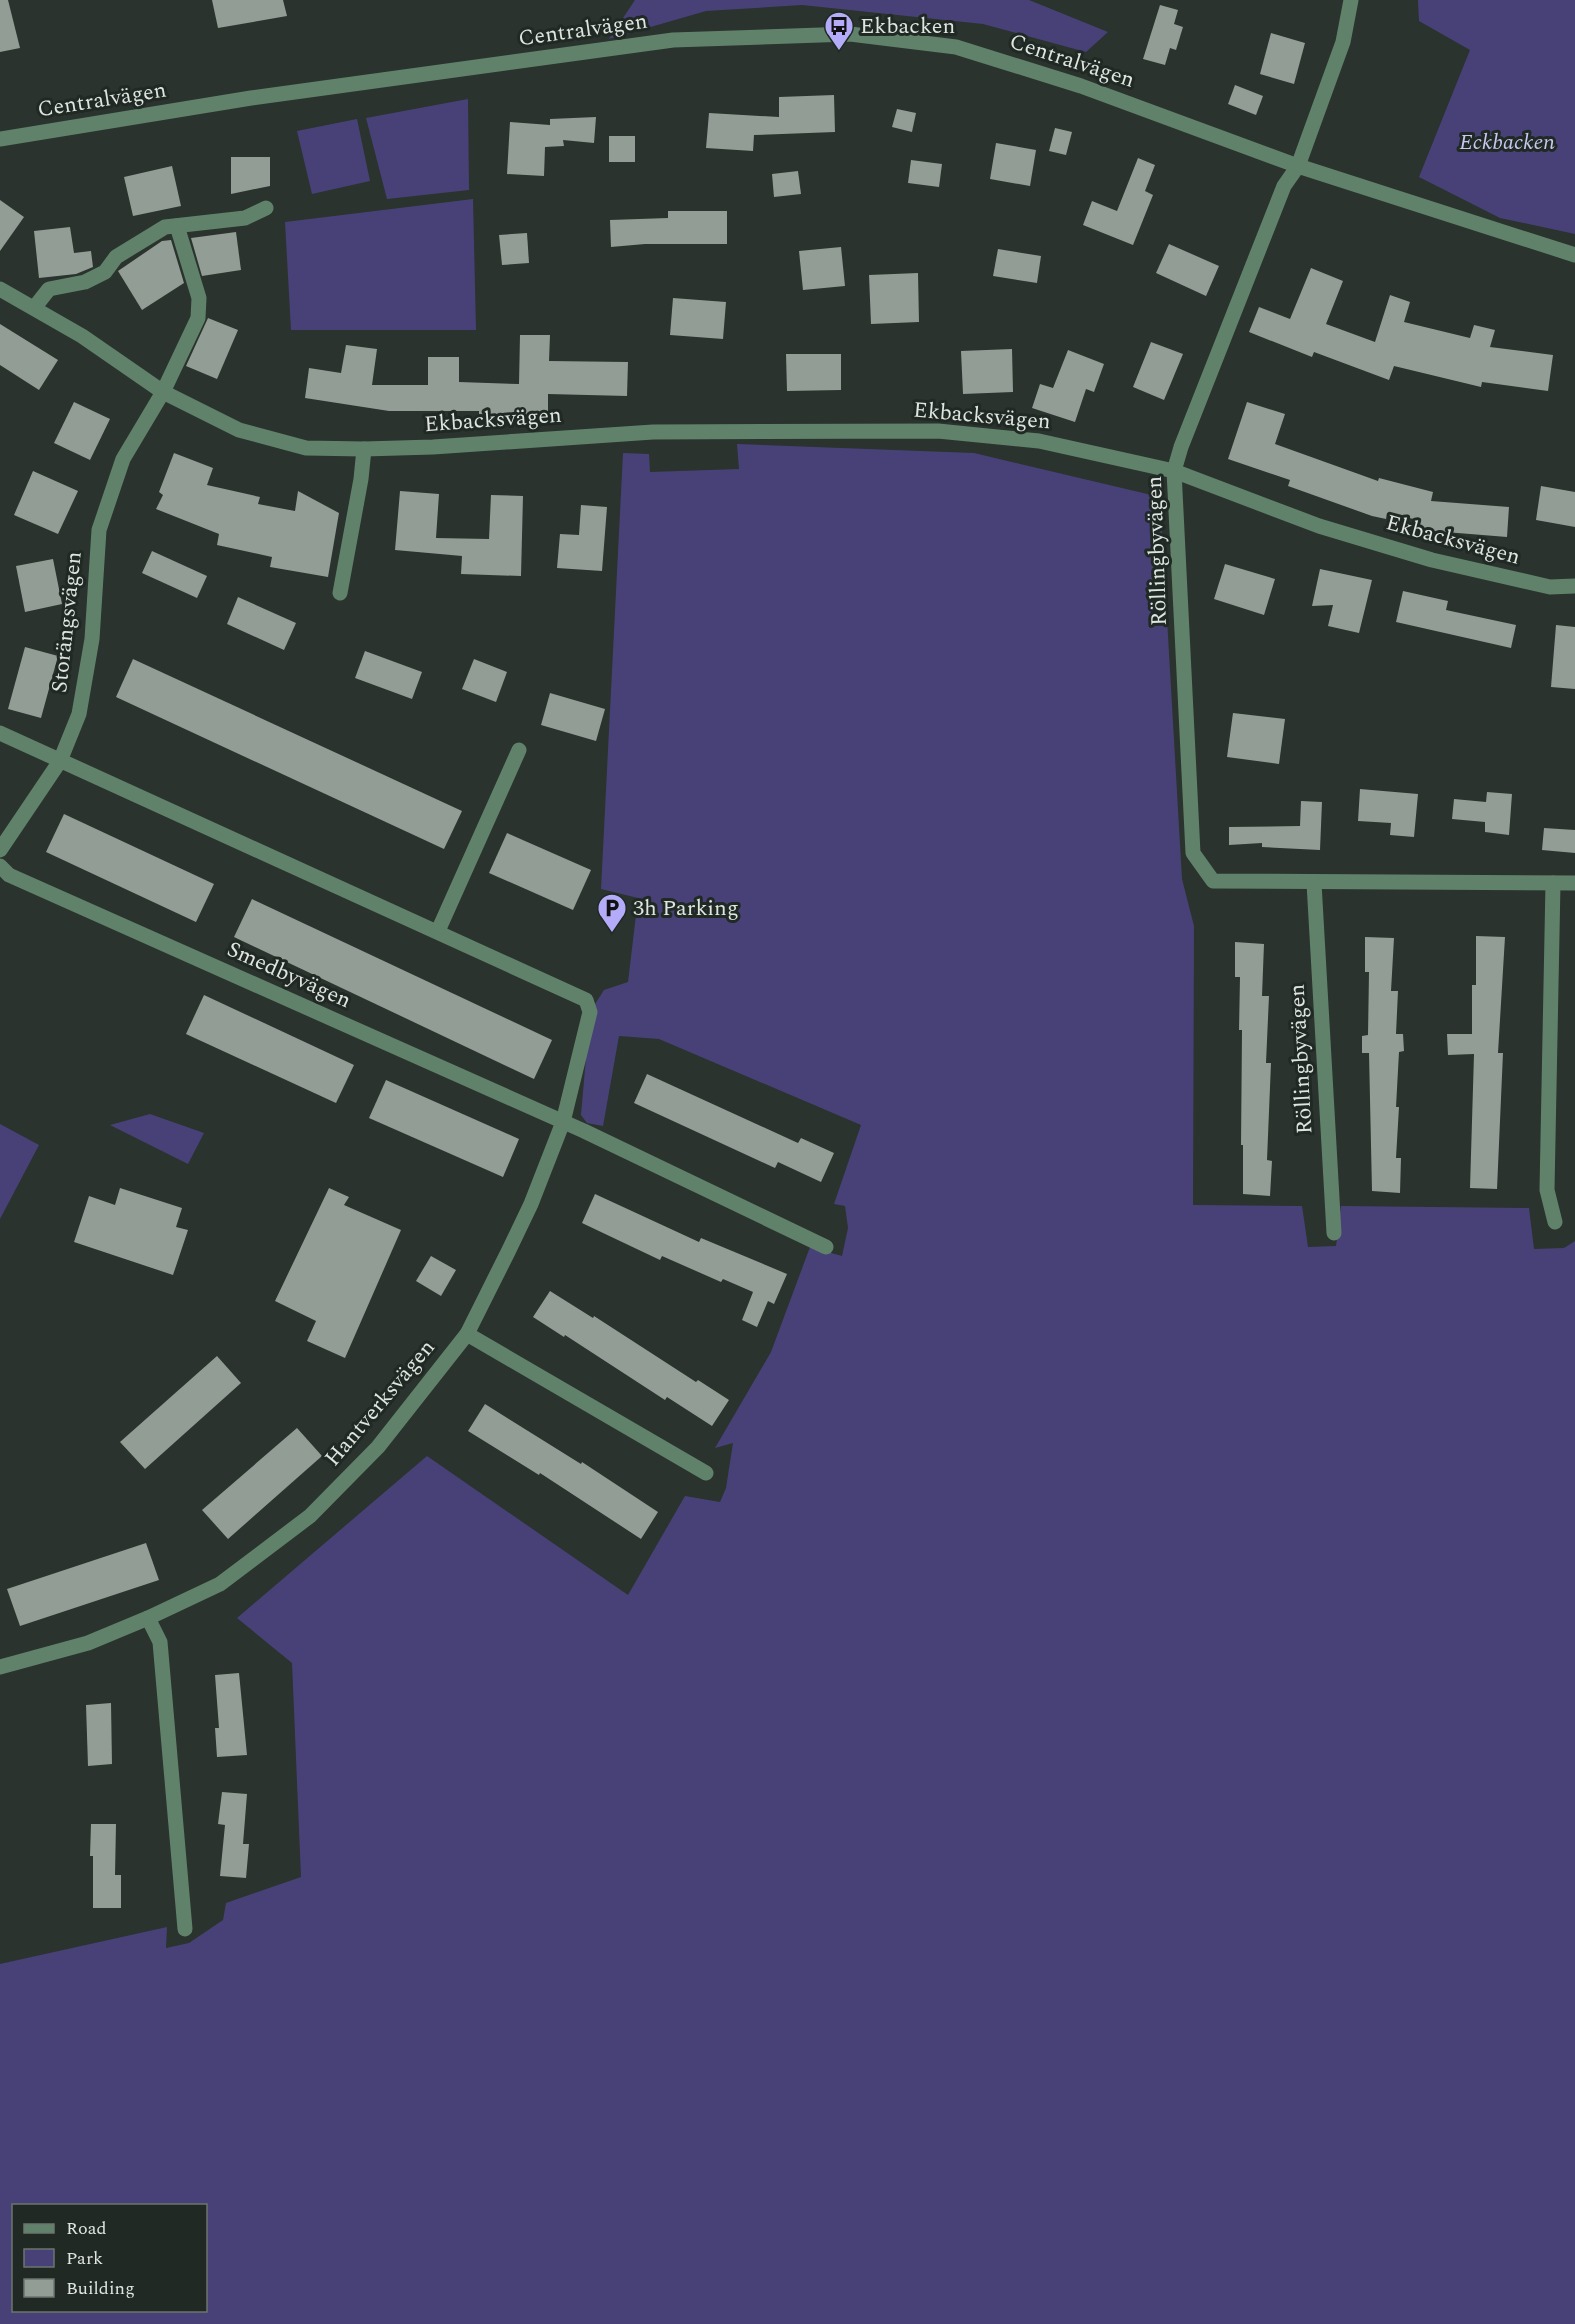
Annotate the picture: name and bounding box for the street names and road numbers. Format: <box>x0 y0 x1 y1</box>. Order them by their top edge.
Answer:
street label: Centralvägen <box>516 5 650 55</box>
street label: Centralvägen <box>1005 25 1139 97</box>
street label: Centralvägen <box>35 74 169 126</box>
street label: Ekbacksvägen <box>912 394 1052 438</box>
street label: Ekbacksvägen <box>423 399 563 441</box>
street label: Röllingbyvägen <box>1138 475 1176 627</box>
street label: Ekbacksvägen <box>1382 506 1524 574</box>
street label: Storängsvägen <box>43 550 91 694</box>
street label: Smedbyvägen <box>222 933 356 1017</box>
street label: Röllingbyvägen <box>1281 983 1321 1135</box>
street label: Hantverksvägen <box>317 1332 443 1474</box>

